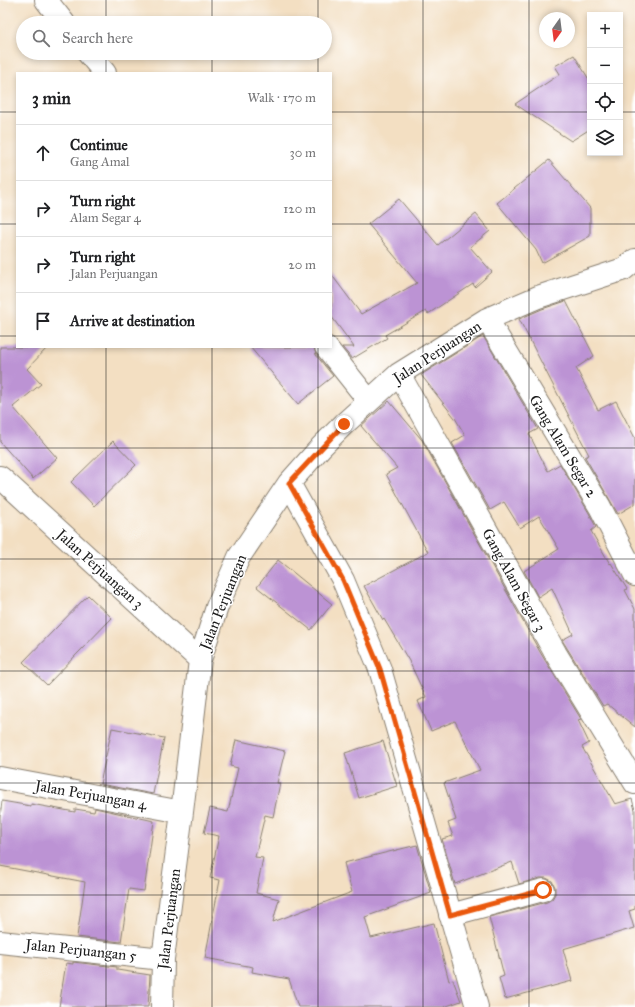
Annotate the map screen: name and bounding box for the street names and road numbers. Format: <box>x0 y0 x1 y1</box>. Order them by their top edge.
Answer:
street label: Jalan Perjuangan <box>388 317 485 389</box>
street label: Gang Alam Segar 2 <box>525 391 601 501</box>
street label: Jalan Perjuangan 3 <box>51 524 147 613</box>
street label: Gang Alam Segar 3 <box>478 525 550 635</box>
street label: Jalan Perjuangan <box>195 552 251 655</box>
street label: Jalan Perjuangan 4 <box>32 776 149 815</box>
street label: Jalan Perjuangan <box>154 868 185 973</box>
street label: Jalan Perjuangan 5 <box>22 935 137 966</box>

